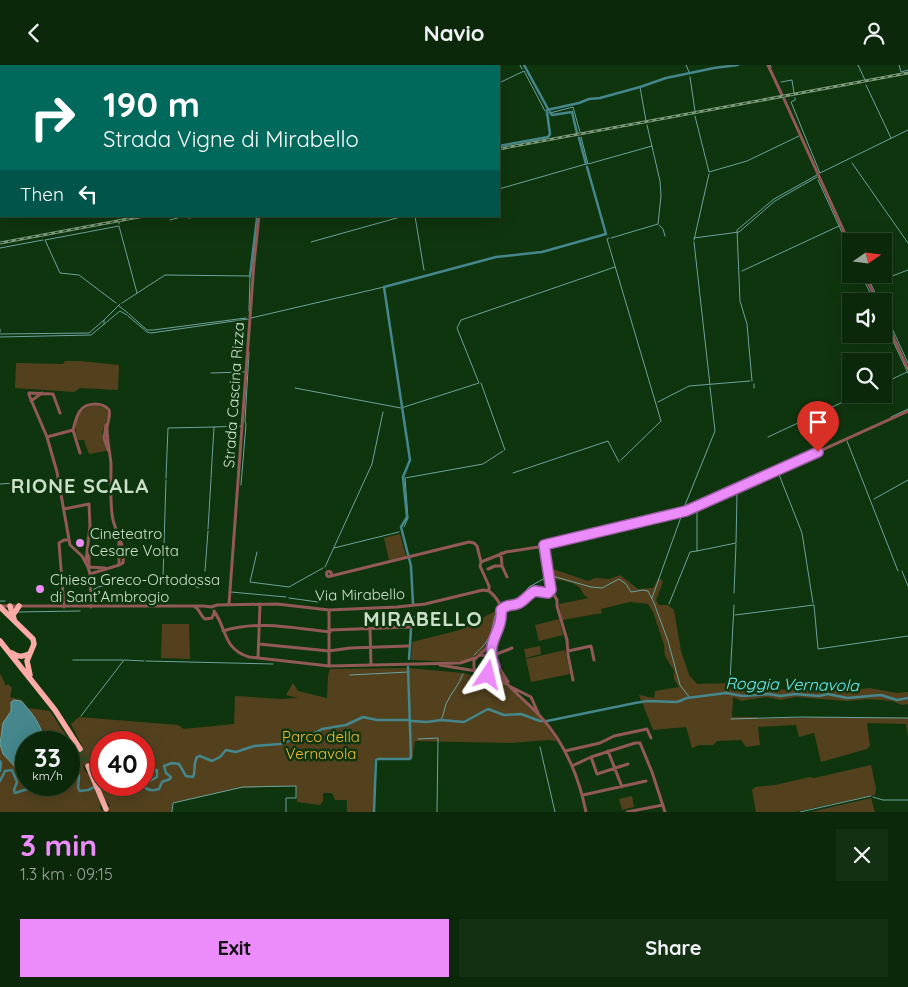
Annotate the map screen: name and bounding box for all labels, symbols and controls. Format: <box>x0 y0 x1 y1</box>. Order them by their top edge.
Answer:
icon: back <box>20 19 48 47</box>
text: Navio <box>423 19 485 47</box>
icon: person <box>860 19 888 47</box>
text: 190 m <box>103 82 200 126</box>
icon: right <box>20 85 85 150</box>
text: Strada Vigne di Mirabello <box>103 125 359 153</box>
icon: left <box>74 180 102 208</box>
text: Then <box>20 182 64 206</box>
north arrow <box>842 233 892 283</box>
map controls <box>842 233 892 403</box>
button: sound <box>842 293 892 343</box>
street label: Strada Cascina Rizza <box>219 322 248 468</box>
button: search <box>842 353 892 403</box>
pin <box>797 401 839 452</box>
icon: arrive <box>804 408 832 436</box>
district label: RIONE SCALA <box>11 473 149 498</box>
place label: Cineteatro Cesare Volta <box>90 524 179 560</box>
marker: Cineteatro Cesare Volta <box>74 537 86 549</box>
place label: Chiesa Greco-Ortodossa di Sant’Ambrogio <box>50 570 220 606</box>
marker: Chiesa Greco-Ortodossa di Sant’Ambrogio <box>34 583 46 595</box>
street label: Via Mirabello <box>315 584 405 605</box>
district label: MIRABELLO <box>363 606 483 631</box>
position arrow <box>461 648 513 700</box>
water label: Roggia Vernavola <box>725 673 860 695</box>
park label: Parco della Vernavola <box>282 727 360 763</box>
speed limit sign: 40 <box>90 731 155 796</box>
text: 33 <box>34 742 61 773</box>
text: km/h <box>32 768 63 783</box>
text: 3 min <box>20 826 97 864</box>
button: close <box>836 829 888 881</box>
text: 1.3 km · 09:15 <box>20 864 113 884</box>
button: Exit <box>20 919 449 977</box>
button: Share <box>459 919 888 977</box>

